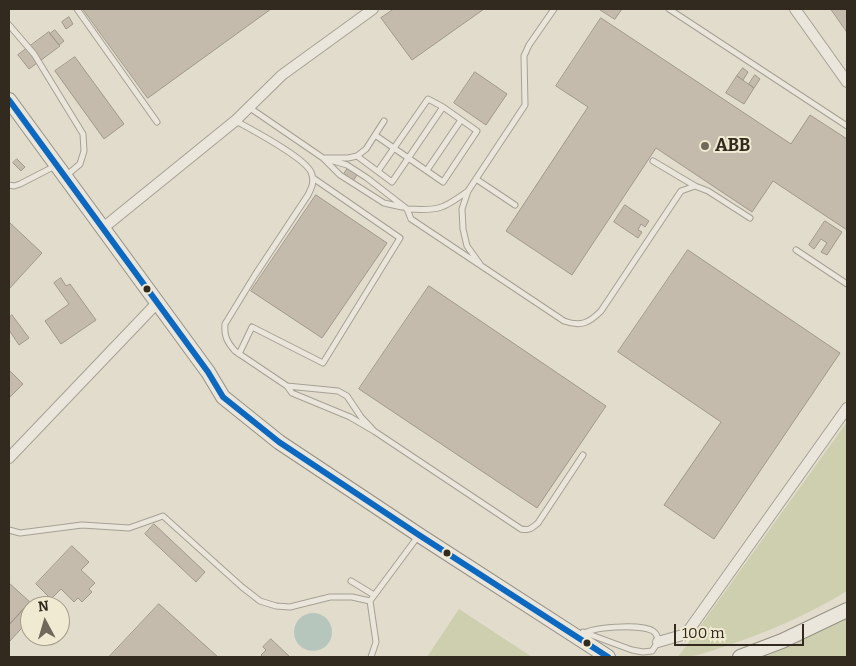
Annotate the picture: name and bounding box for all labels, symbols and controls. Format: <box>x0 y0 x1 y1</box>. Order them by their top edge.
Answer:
place label: ABB <box>715 135 750 157</box>
marker: ABB <box>699 140 711 152</box>
unlabelled marker <box>142 284 152 294</box>
unlabelled marker <box>442 548 452 558</box>
north arrow <box>20 596 70 646</box>
text: N <box>37 598 50 616</box>
scale bar <box>676 614 806 646</box>
text: 100 m <box>682 624 725 642</box>
unlabelled marker <box>582 638 592 648</box>

